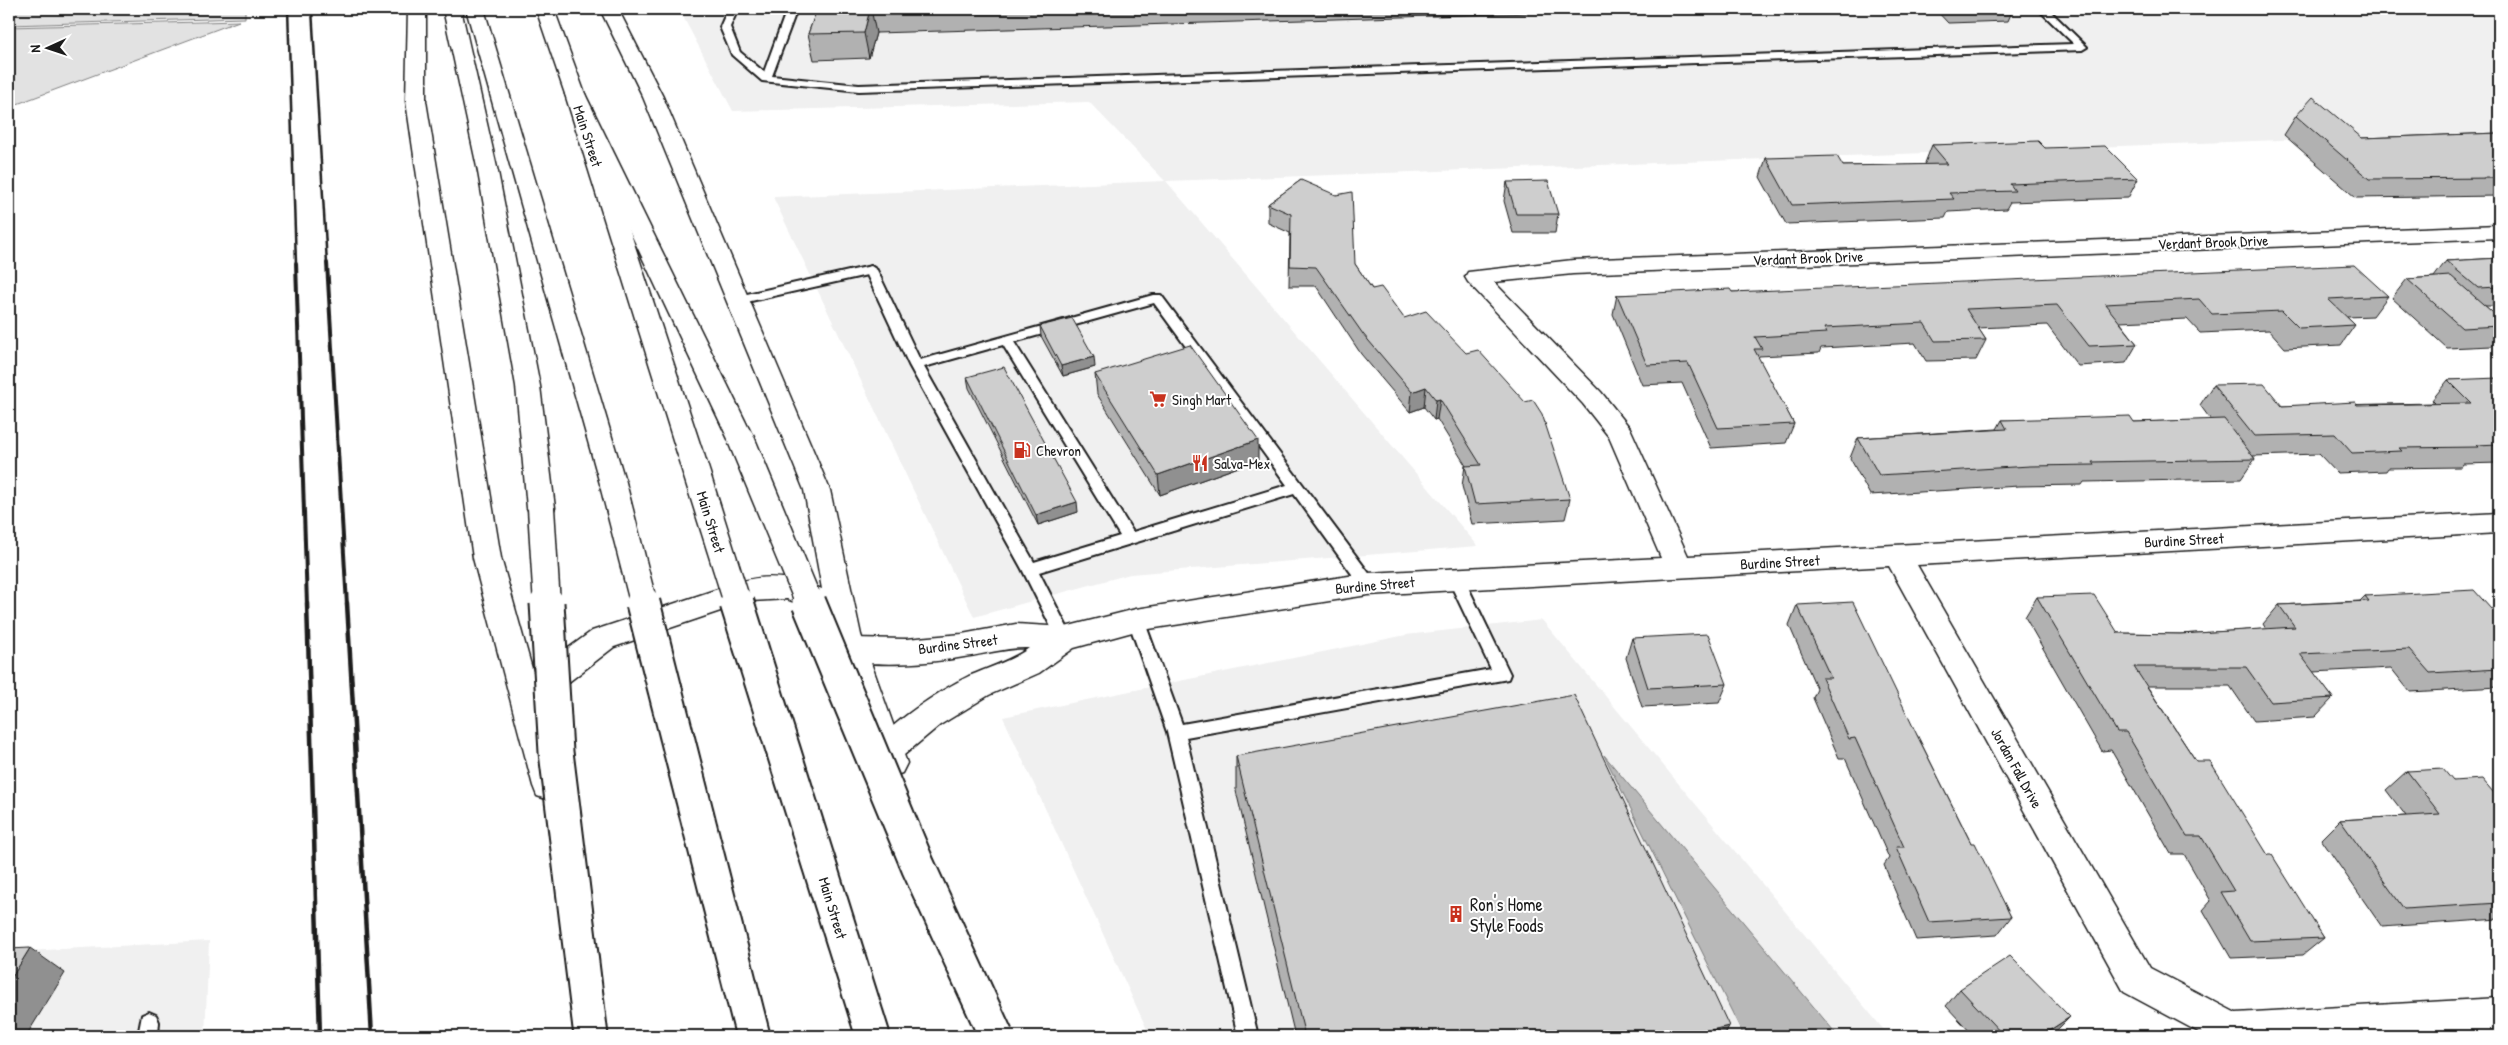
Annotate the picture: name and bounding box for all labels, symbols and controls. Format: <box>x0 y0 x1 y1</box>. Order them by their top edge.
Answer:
north arrow <box>22 22 72 72</box>
text: N <box>25 44 44 53</box>
street label: Main Street <box>568 103 608 170</box>
street label: Verdant Brook Drive <box>2157 230 2269 254</box>
street label: Verdant Brook Drive <box>1752 246 1864 270</box>
supermarket icon: Singh Mart <box>1148 389 1168 409</box>
place label: Singh Mart <box>1172 389 1232 410</box>
fuel station icon: Chevron <box>1012 440 1032 460</box>
place label: Chevron <box>1036 440 1081 461</box>
restaurant icon: Salva-Mex <box>1190 453 1210 473</box>
place label: Salva-Mex <box>1214 453 1271 474</box>
street label: Main Street <box>692 489 731 556</box>
street label: Burdine Street <box>2144 527 2225 553</box>
street label: Burdine Street <box>1740 549 1821 575</box>
street label: Burdine Street <box>1334 571 1416 599</box>
street label: Burdine Street <box>917 629 1000 659</box>
street label: Jordan Fall Drive <box>1986 724 2048 812</box>
street label: Main Street <box>814 875 853 942</box>
place label: Ron's Home Style Foods <box>1470 892 1543 938</box>
building icon: Ron's Home Style Foods <box>1446 904 1466 924</box>

